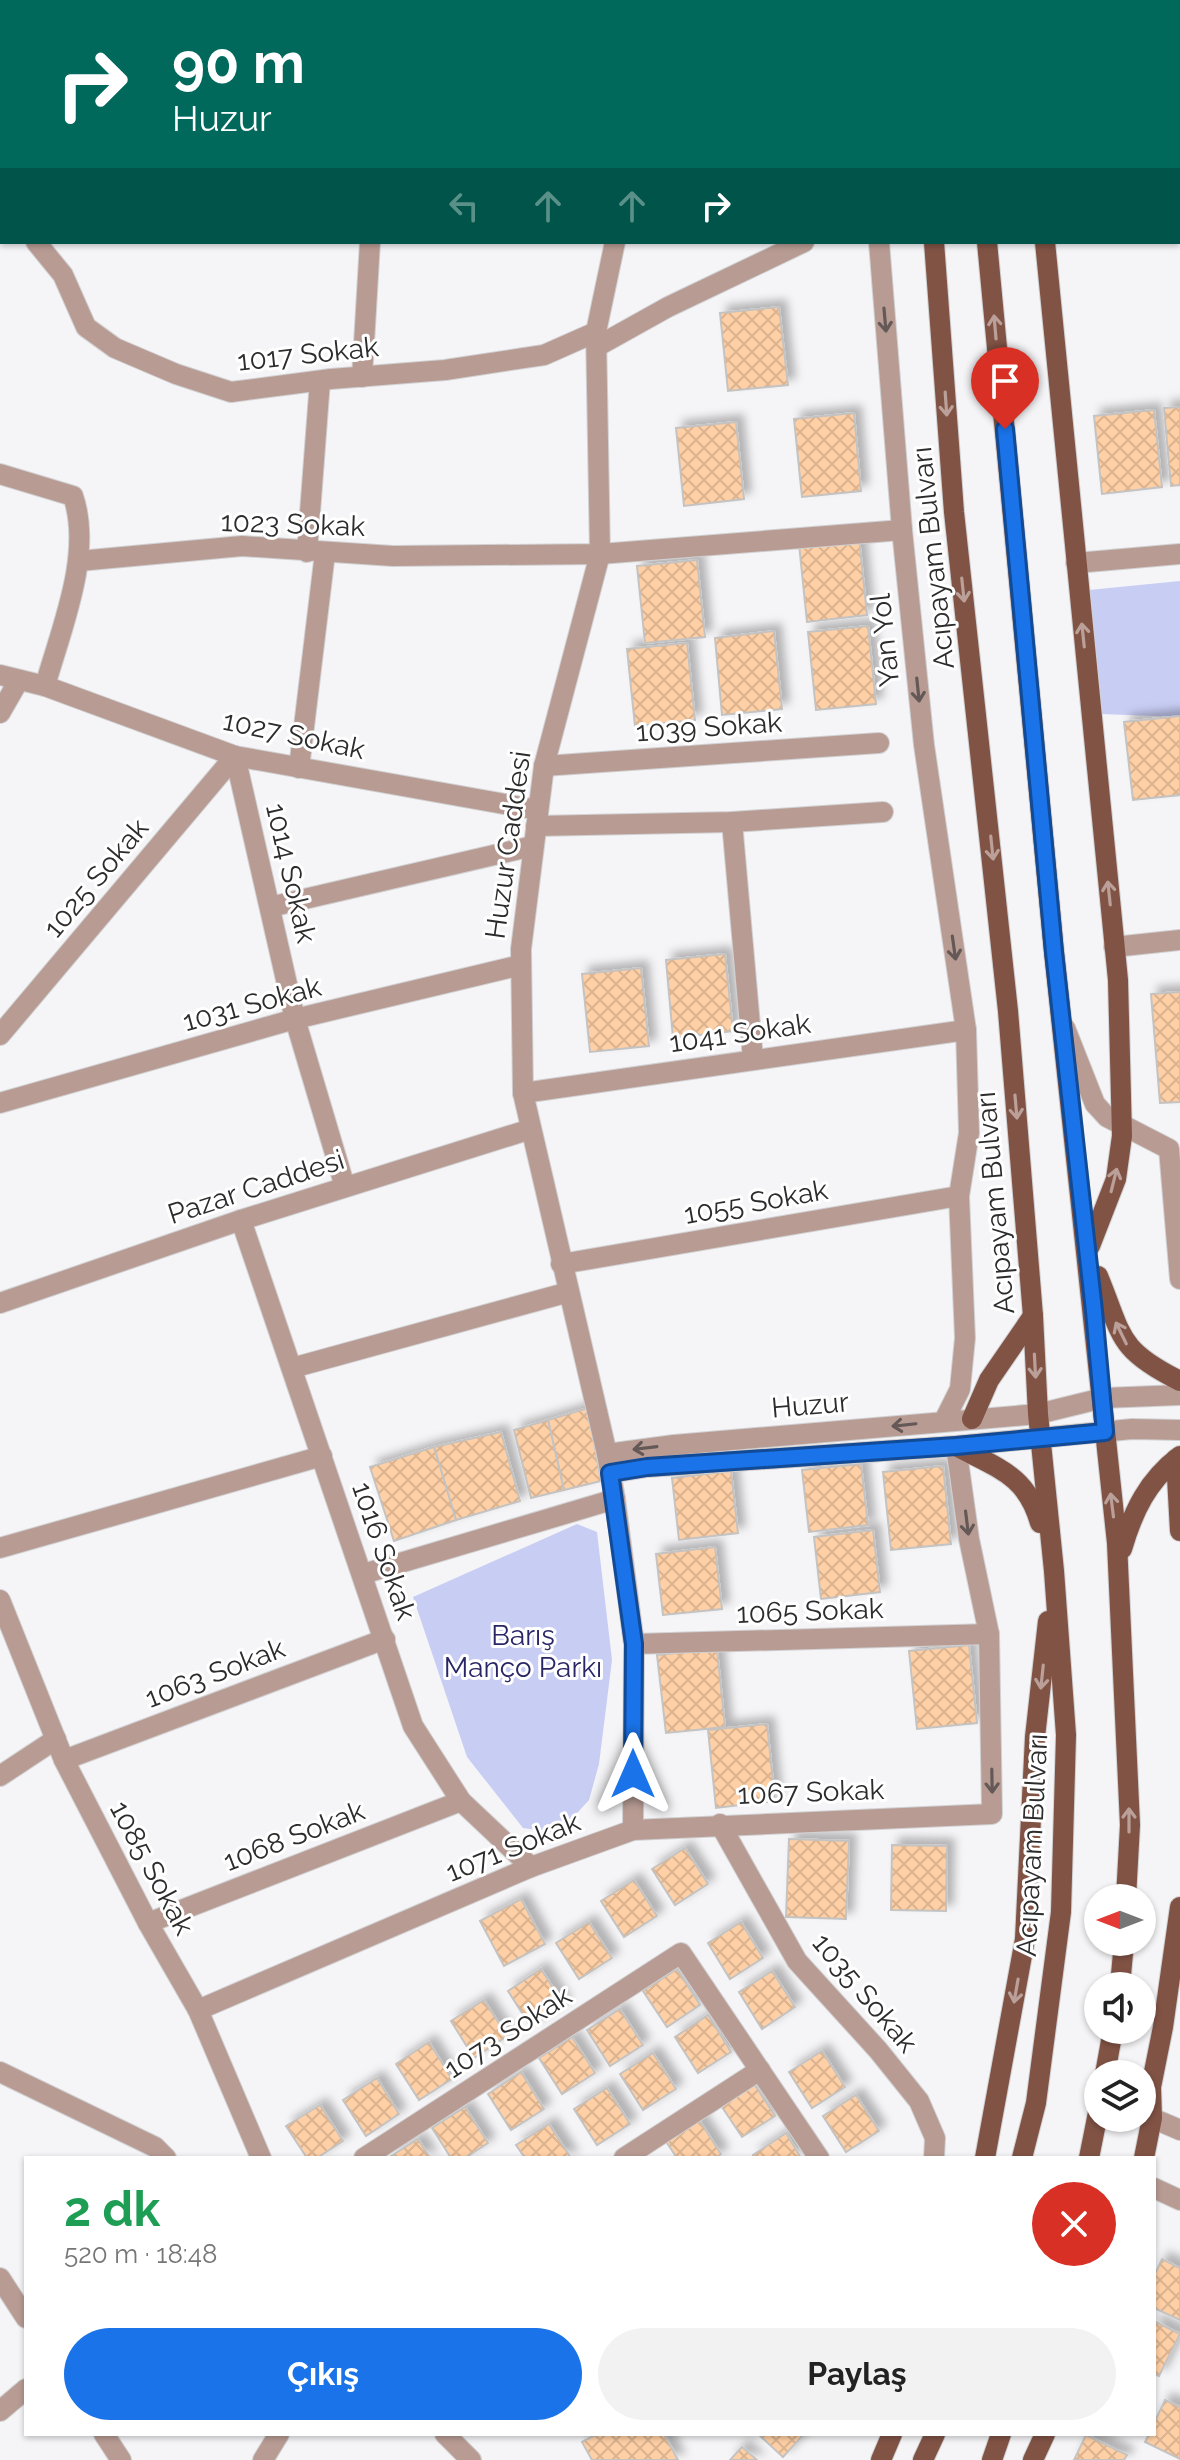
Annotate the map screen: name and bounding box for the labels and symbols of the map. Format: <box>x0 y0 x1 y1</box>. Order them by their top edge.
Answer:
one-way arrow <box>878 306 893 333</box>
one-way arrow <box>988 314 1003 341</box>
street label: 1017 Sokak <box>236 330 380 378</box>
pin <box>971 347 1039 429</box>
one-way arrow <box>939 390 954 416</box>
street label: Acıpayam Bulvarı <box>905 445 961 671</box>
street label: 1023 Sokak <box>220 505 366 543</box>
one-way arrow <box>955 576 970 603</box>
street label: Yan Yol <box>864 591 906 688</box>
one-way arrow <box>1076 622 1091 649</box>
one-way arrow <box>911 676 926 703</box>
street label: 1027 Sokak <box>220 704 368 766</box>
street label: 1039 Sokak <box>635 705 783 749</box>
street label: Huzur Caddesi <box>478 749 538 941</box>
street label: 1014 Sokak <box>259 800 323 946</box>
street label: 1025 Sokak <box>37 812 155 944</box>
one-way arrow <box>984 834 999 861</box>
one-way arrow <box>1101 880 1116 907</box>
one-way arrow <box>947 935 962 960</box>
street label: 1031 Sokak <box>179 970 325 1038</box>
street label: 1041 Sokak <box>667 1007 813 1059</box>
street label: Acıpayam Bulvarı <box>969 1090 1021 1316</box>
one-way arrow <box>1009 1093 1024 1120</box>
street label: Pazar Caddesi <box>164 1143 348 1231</box>
one-way arrow <box>1108 1168 1123 1193</box>
street label: 1055 Sokak <box>682 1173 831 1231</box>
one-way arrow <box>1113 1322 1128 1346</box>
one-way arrow <box>1028 1352 1043 1379</box>
street label: Huzur <box>770 1385 850 1425</box>
one-way arrow <box>891 1417 918 1432</box>
one-way arrow <box>633 1441 658 1456</box>
street label: 1016 Sokak <box>345 1478 423 1624</box>
one-way arrow <box>1105 1492 1120 1519</box>
one-way arrow <box>960 1510 975 1535</box>
street label: 1065 Sokak <box>736 1592 884 1630</box>
park label: Barış Manço Parkı <box>444 1619 602 1684</box>
street label: 1063 Sokak <box>141 1631 290 1715</box>
one-way arrow <box>1035 1663 1050 1690</box>
position arrow <box>591 1732 675 1816</box>
street label: Acıpayam Bulvarı <box>1010 1733 1054 1957</box>
one-way arrow <box>984 1767 999 1794</box>
street label: 1067 Sokak <box>737 1773 885 1811</box>
street label: 1068 Sokak <box>219 1794 369 1878</box>
street label: 1085 Sokak <box>103 1796 201 1941</box>
street label: 1071 Sokak <box>441 1805 585 1889</box>
one-way arrow <box>1121 1807 1137 1834</box>
north arrow <box>1084 1884 1156 1956</box>
street label: 1035 Sokak <box>806 1927 924 2059</box>
one-way arrow <box>1007 1978 1022 2003</box>
street label: 1073 Sokak <box>438 1979 578 2085</box>

